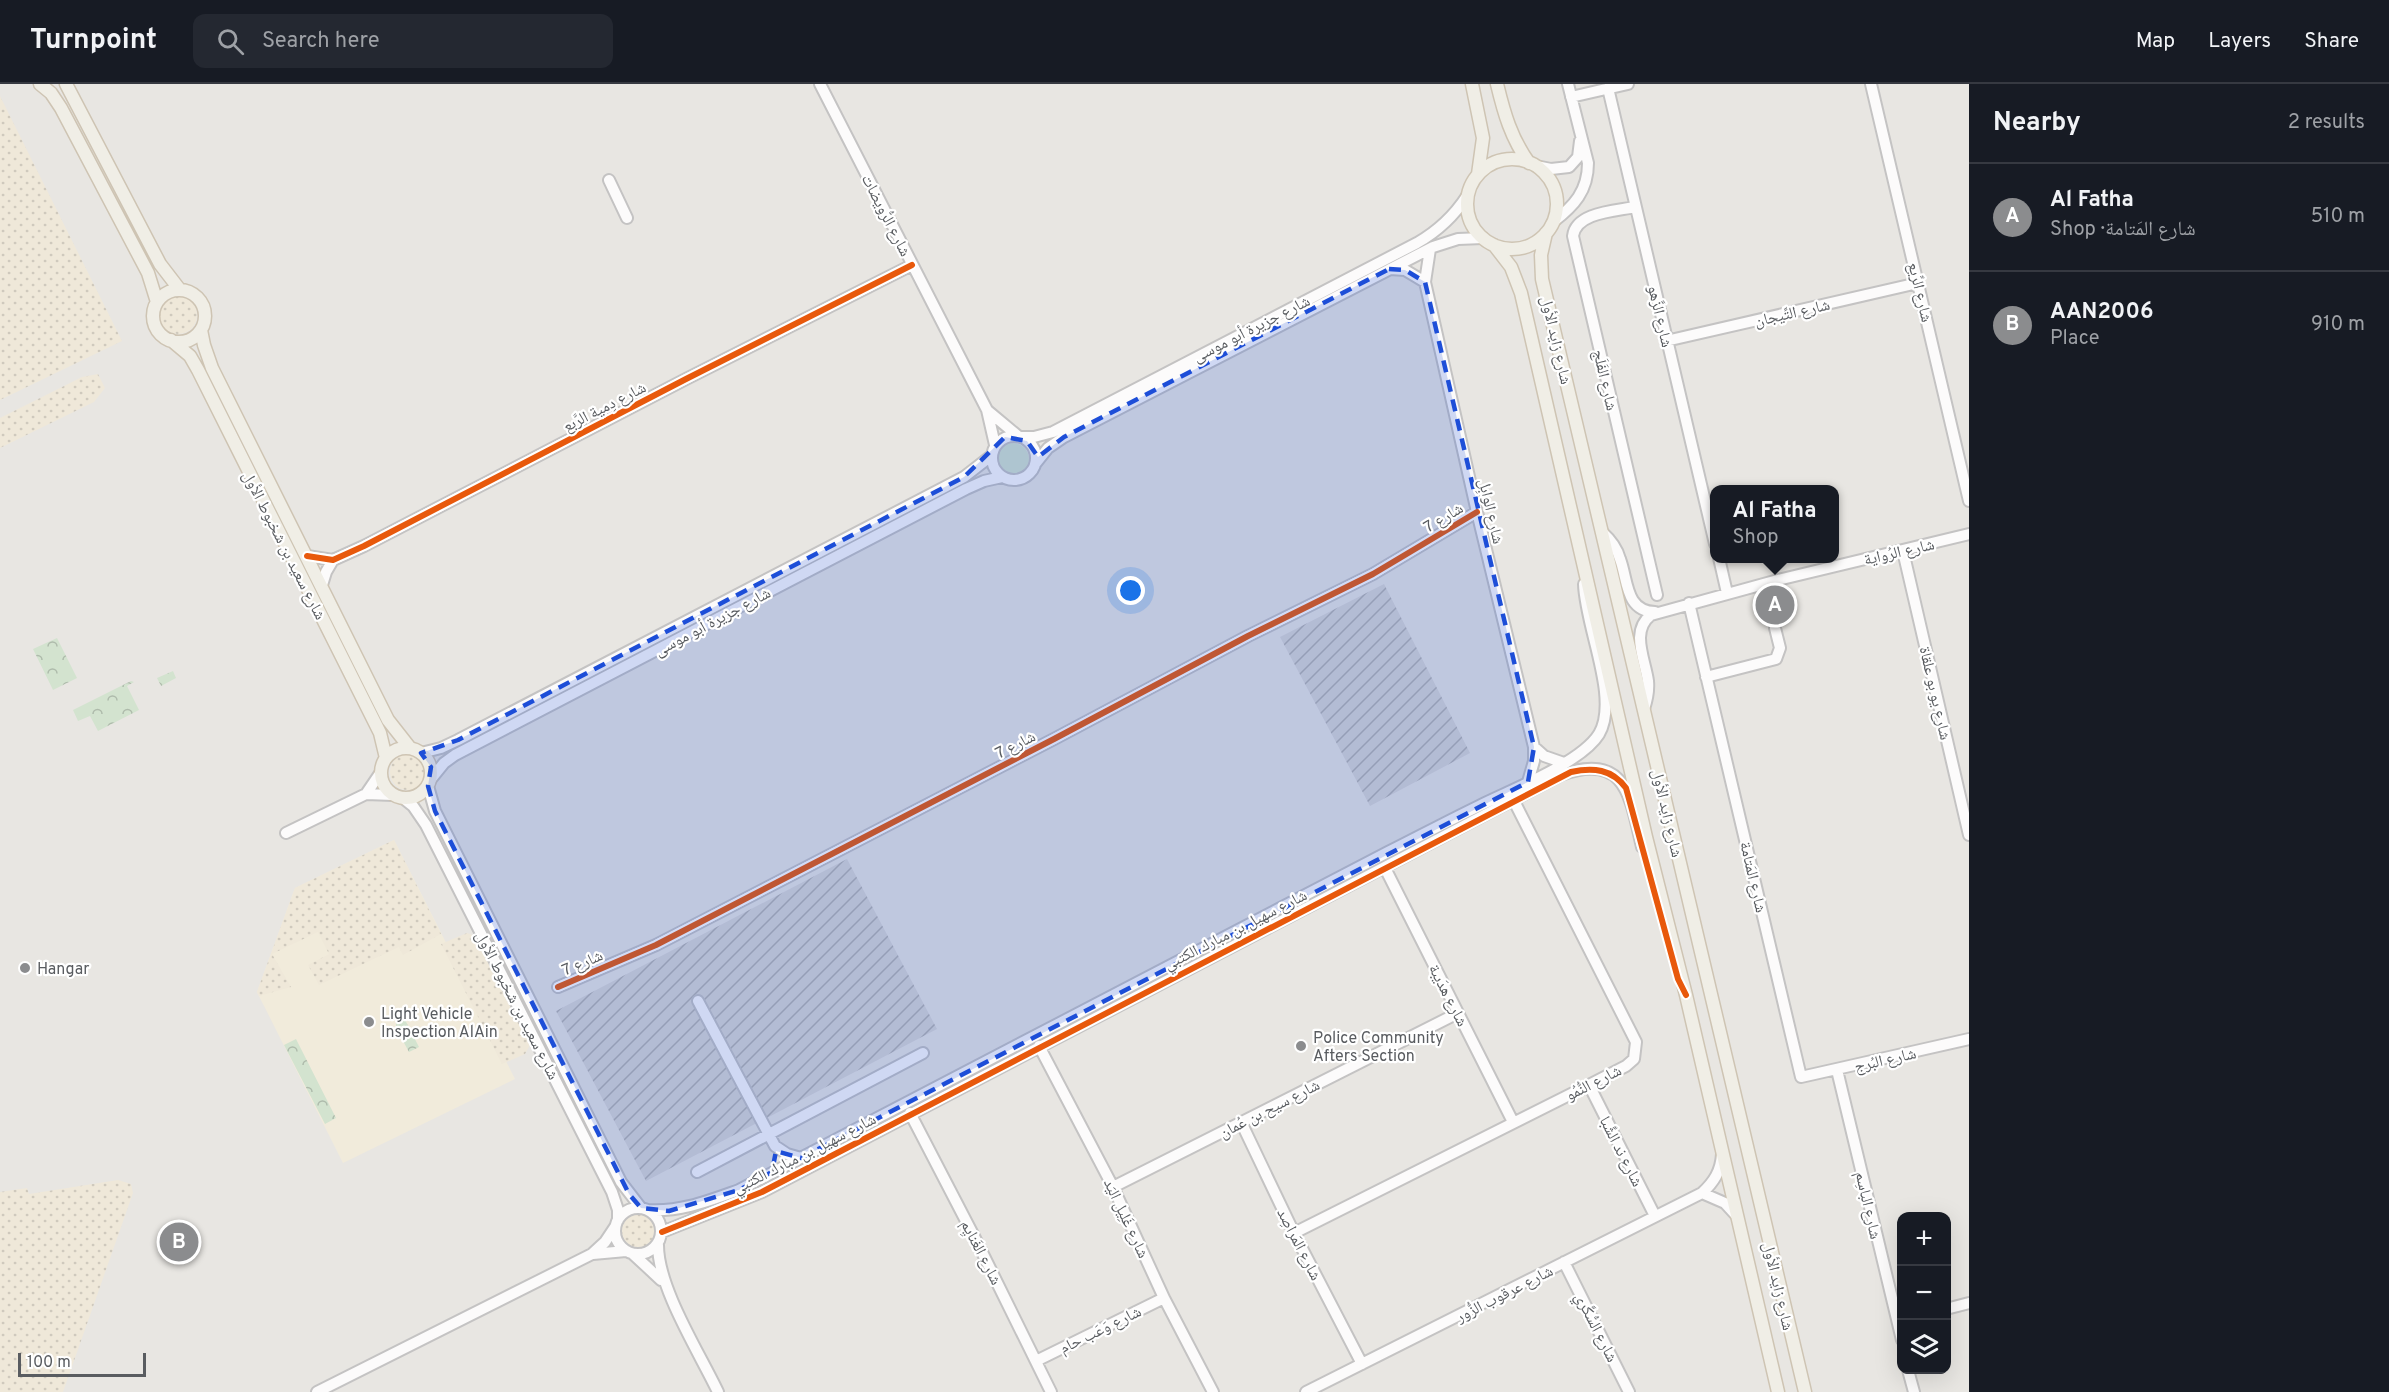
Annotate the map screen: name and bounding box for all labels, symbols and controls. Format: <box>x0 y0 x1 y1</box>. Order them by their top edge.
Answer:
search box <box>193 14 613 68</box>
text: Turnpoint <box>30 23 157 59</box>
icon: search <box>214 25 247 58</box>
text: Search here <box>262 28 379 55</box>
text: Map <box>2136 28 2175 55</box>
text: Layers <box>2208 28 2271 55</box>
text: Share <box>2304 28 2359 55</box>
text: Nearby <box>1993 107 2081 140</box>
text: 2 results <box>2288 110 2365 136</box>
street label: شارع الرُّويضات <box>856 171 915 260</box>
text: Al Fatha <box>2050 187 2134 214</box>
text: A <box>2005 204 2020 230</box>
text: 510 m <box>2311 204 2365 230</box>
text: Shop · شارع المَتامة <box>2050 217 2196 243</box>
street label: شارع الرِّيع <box>1902 260 1936 324</box>
street label: شارع الزَّهو <box>1642 283 1676 350</box>
street label: شارع جزيرة أبو موسى <box>1190 291 1314 368</box>
street label: شارع زايد الأول <box>1535 294 1575 387</box>
street label: شارع التِّيجان <box>1753 296 1832 332</box>
text: AAN2006 <box>2050 299 2153 326</box>
text: B <box>2006 312 2019 338</box>
text: 910 m <box>2311 312 2365 338</box>
text: Place <box>2050 326 2100 352</box>
street label: شارع الفَلَج <box>1587 348 1621 413</box>
street label: شارع دِمية الرَّبع <box>560 378 650 437</box>
street label: شارع سعيد بن شخبوط الأول <box>237 468 329 624</box>
street label: شارع الوابِل <box>1473 477 1507 546</box>
popup <box>1710 485 1839 563</box>
text: Al Fatha <box>1733 498 1816 525</box>
street label: شارع 7 <box>1421 499 1467 538</box>
text: Shop <box>1733 525 1778 551</box>
street label: شارع الرُواية <box>1862 535 1937 571</box>
your location <box>1116 576 1145 605</box>
pin: A <box>1756 582 1794 628</box>
street label: شارع جزيرة أبو موسى <box>651 583 775 662</box>
street label: شارع يو بو علقاة <box>1914 645 1955 742</box>
street label: شارع 7 <box>992 727 1039 764</box>
street label: شارع زايد الأول <box>1646 767 1686 860</box>
street label: شارع المَتامة <box>1734 840 1770 915</box>
street label: شارع سهيل بن مبارك الكتبي <box>1161 886 1311 977</box>
street label: شارع سعيد بن شخبوط الأول <box>470 928 562 1084</box>
street label: شارع 7 <box>559 946 606 981</box>
place label: Hangar <box>37 960 90 980</box>
marker: Hangar <box>18 961 32 975</box>
street label: شارع هدَيبة <box>1423 961 1471 1030</box>
place label: Light Vehicle Inspection AlAin <box>381 1005 498 1043</box>
marker: Light Vehicle Inspection AlAin <box>362 1015 376 1029</box>
place label: Police Community Afters Section <box>1313 1029 1444 1067</box>
marker: Police Community Afters Section <box>1294 1039 1308 1053</box>
street label: شارع البُرج <box>1853 1044 1918 1078</box>
street label: شارع النُّمُو <box>1562 1061 1625 1106</box>
street label: شارع سيح بن عُمان <box>1216 1076 1324 1144</box>
street label: شارع سهيل بن مبارك الكتبي <box>730 1110 880 1201</box>
street label: شارع ند الشِّبا <box>1594 1113 1646 1191</box>
street label: شارع الباسِم <box>1850 1170 1885 1241</box>
street label: شارع غَلِيل اليَد <box>1098 1176 1152 1262</box>
street label: شارع المَراصِد <box>1272 1205 1325 1284</box>
map controls <box>1897 1212 1951 1374</box>
button: + <box>1897 1212 1951 1266</box>
street label: شارع الغَنايِم <box>955 1217 1005 1289</box>
pin: B <box>160 1220 198 1264</box>
street label: شارع زايد الأول <box>1757 1240 1797 1333</box>
street label: شارع عرقوب الزُّور <box>1451 1260 1557 1328</box>
button: − <box>1897 1266 1951 1320</box>
street label: شارع السُّكَّري <box>1568 1290 1621 1367</box>
street label: شارع وَعَب حام <box>1057 1302 1145 1359</box>
button: layers <box>1897 1320 1951 1374</box>
scale bar <box>18 1350 146 1378</box>
text: 100 m <box>27 1353 71 1373</box>

